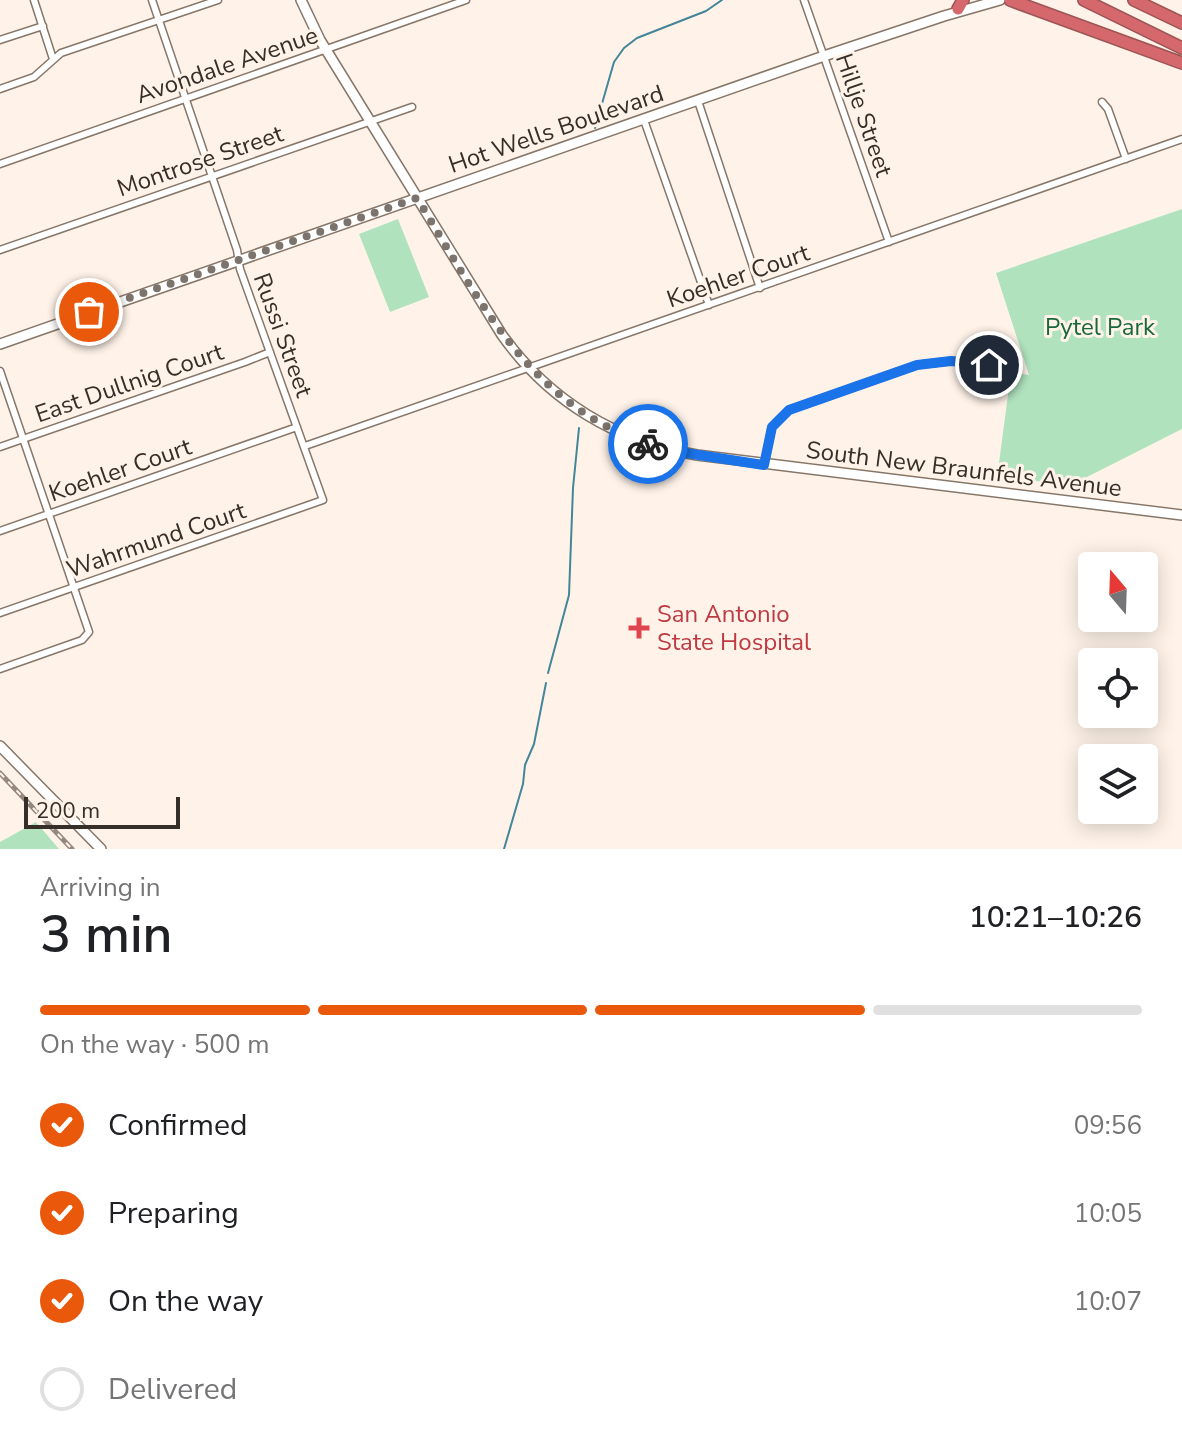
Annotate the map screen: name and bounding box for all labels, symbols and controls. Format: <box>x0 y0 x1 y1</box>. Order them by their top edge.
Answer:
street label: Avondale Avenue <box>132 19 322 111</box>
street label: Hillje Street <box>828 49 900 181</box>
street label: Hot Wells Boulevard <box>444 77 668 181</box>
street label: Montrose Street <box>113 117 288 204</box>
street label: Koehler Court <box>662 236 814 315</box>
street label: Russi Street <box>246 269 320 402</box>
pin <box>55 278 123 346</box>
icon: bag <box>67 290 111 334</box>
park label: Pytel Park <box>1045 311 1156 343</box>
pin <box>955 331 1023 399</box>
street label: East Dullnig Court <box>31 336 228 430</box>
icon: home <box>967 343 1011 387</box>
courier <box>608 404 688 484</box>
icon: bike <box>626 422 670 466</box>
street label: Koehler Court <box>44 430 196 509</box>
street label: South New Braunfels Avenue <box>804 434 1124 504</box>
street label: Wahrmund Court <box>62 494 250 586</box>
north arrow <box>1078 552 1158 632</box>
map controls <box>1078 552 1158 824</box>
place label: San Antonio State Hospital <box>657 598 811 658</box>
marker: San Antonio State Hospital <box>628 617 650 639</box>
button: locate <box>1078 648 1158 728</box>
button: layers <box>1078 744 1158 824</box>
scale bar <box>24 793 180 829</box>
text: 200 m <box>36 796 100 826</box>
text: Arriving in <box>40 870 161 905</box>
text: 10:21–10:26 <box>969 897 1142 938</box>
text: 3 min <box>40 899 173 970</box>
text: On the way · 500 m <box>40 1027 269 1062</box>
icon: check <box>40 1103 84 1147</box>
text: Confirmed <box>108 1105 248 1146</box>
text: 09:56 <box>1074 1108 1142 1143</box>
icon: check <box>40 1191 84 1235</box>
text: Preparing <box>108 1193 239 1234</box>
text: 10:05 <box>1074 1196 1142 1231</box>
icon: check <box>40 1279 84 1323</box>
text: On the way <box>108 1281 263 1322</box>
text: 10:07 <box>1074 1284 1142 1319</box>
text: Delivered <box>108 1369 237 1410</box>

